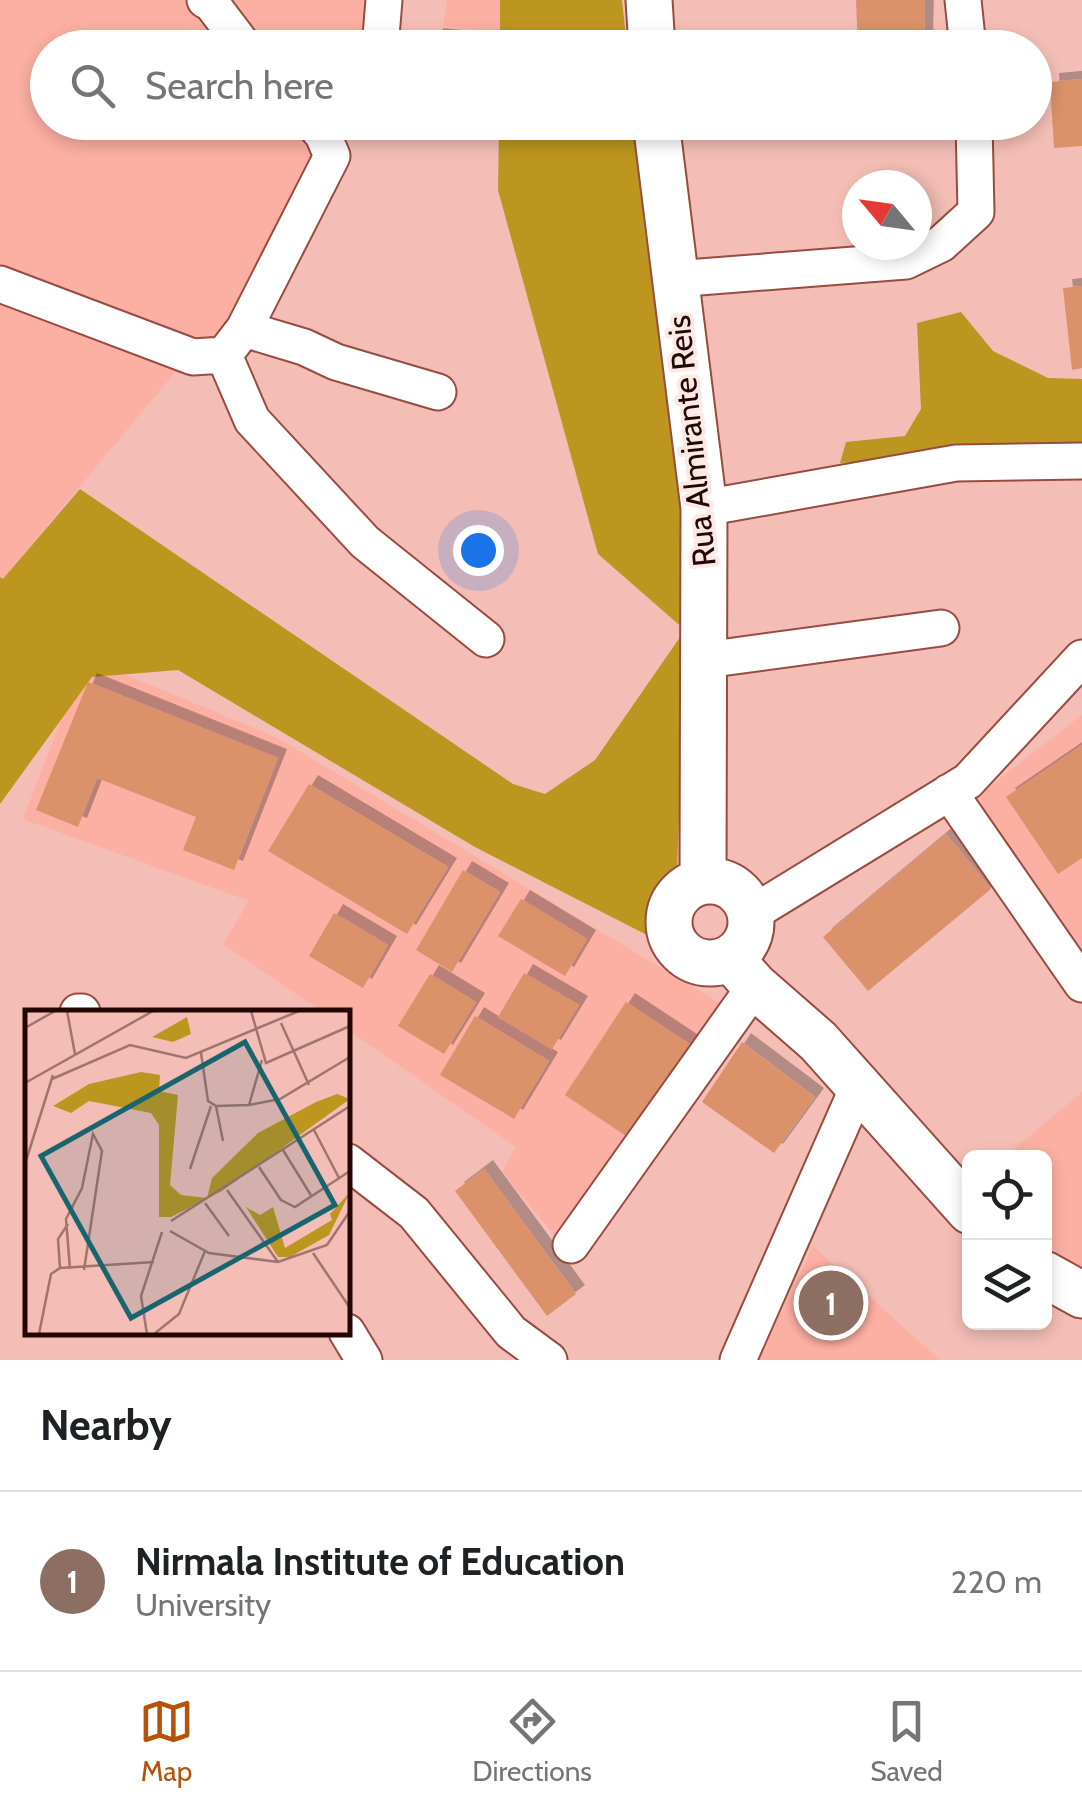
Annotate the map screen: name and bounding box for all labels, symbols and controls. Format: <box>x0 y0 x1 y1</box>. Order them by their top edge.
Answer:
search box <box>30 30 1052 140</box>
icon: search <box>65 58 120 113</box>
text: Search here <box>145 62 334 109</box>
north arrow <box>842 170 932 260</box>
street label: Rua Almirante Reis <box>658 313 724 569</box>
your location <box>453 525 504 576</box>
inset map <box>25 1010 350 1335</box>
map controls <box>962 1150 1052 1330</box>
button: locate <box>962 1150 1052 1240</box>
button: layers <box>962 1240 1052 1330</box>
pin: 1 <box>798 1266 864 1340</box>
text: Nearby <box>40 1399 172 1451</box>
text: Nirmala Institute of Education <box>135 1538 625 1585</box>
text: 1 <box>67 1562 78 1601</box>
text: 220 m <box>951 1562 1042 1601</box>
text: University <box>135 1585 271 1624</box>
tab: Map <box>139 1694 194 1788</box>
tab: Directions <box>472 1694 592 1788</box>
tab: Saved <box>870 1694 943 1788</box>

